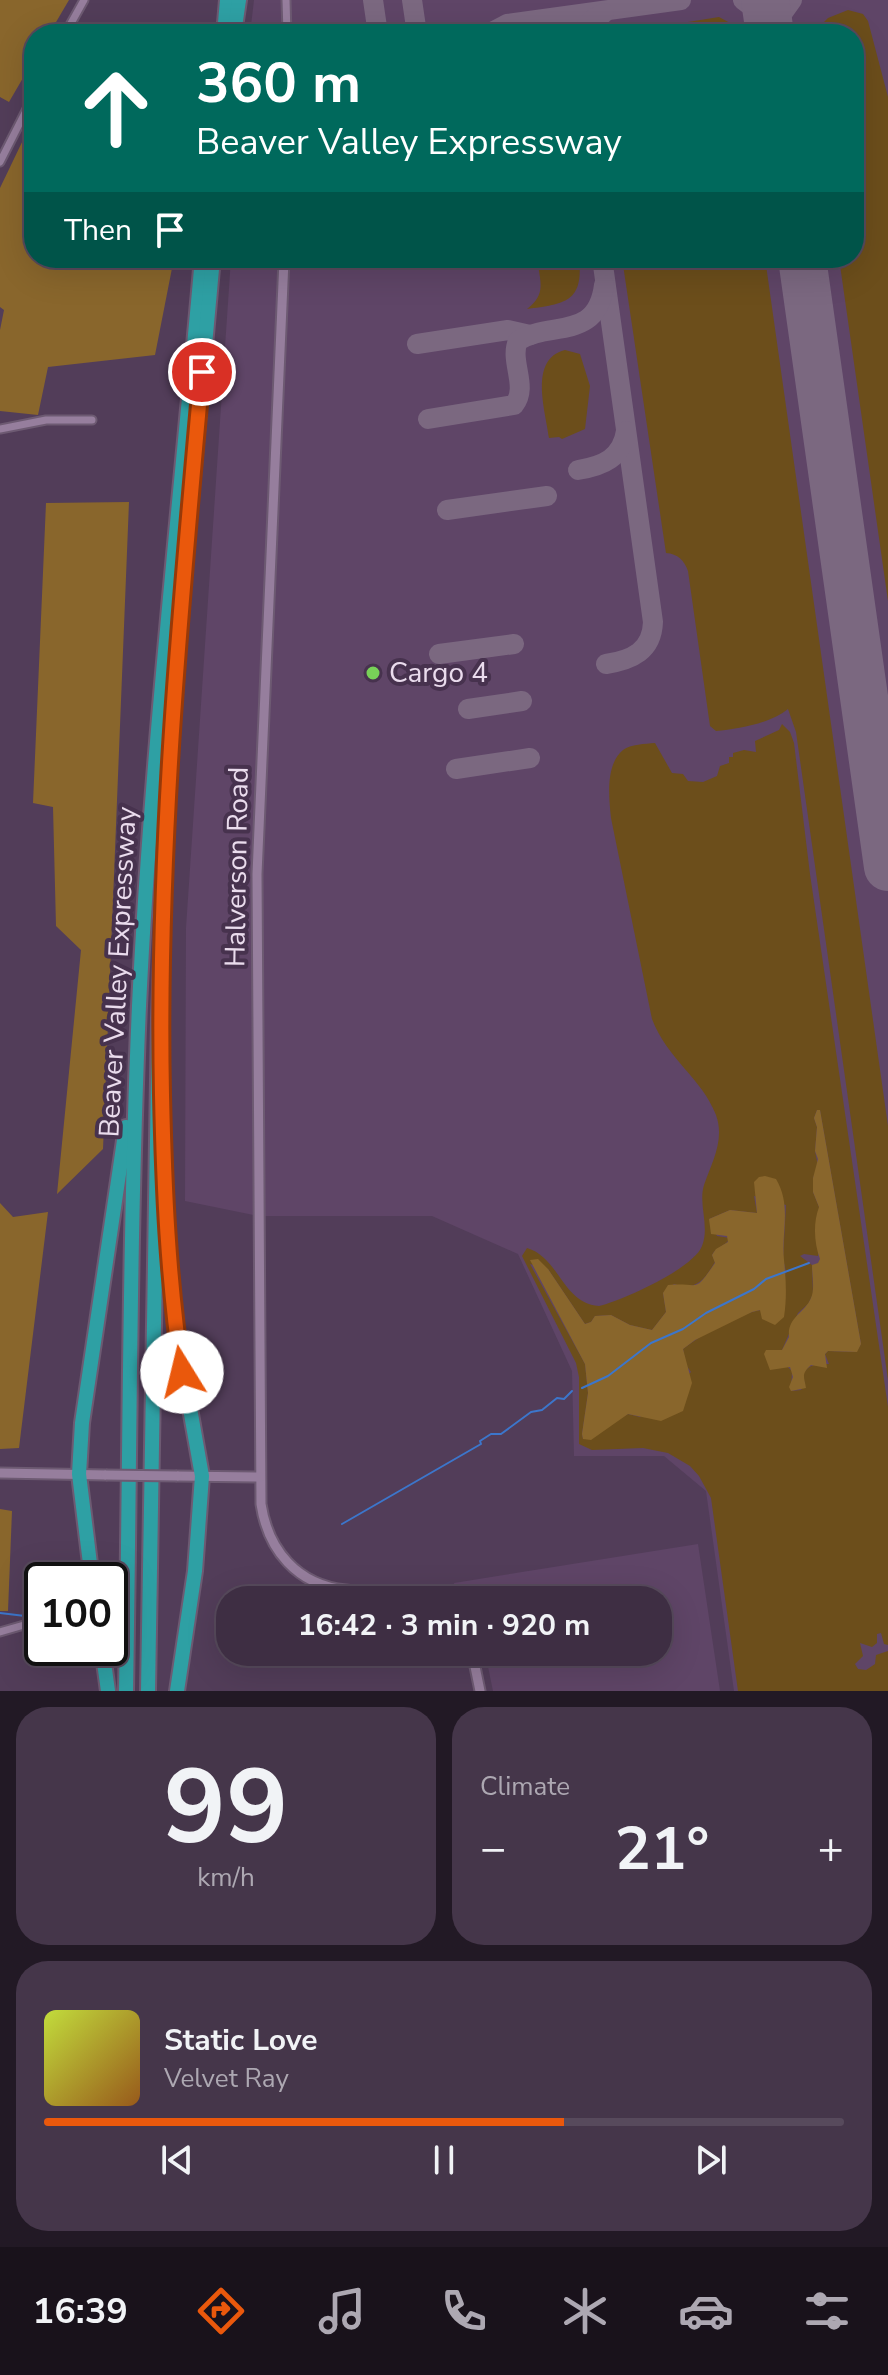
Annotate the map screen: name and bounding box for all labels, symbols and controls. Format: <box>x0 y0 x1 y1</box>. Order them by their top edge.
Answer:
text: 360 m <box>196 45 361 122</box>
icon: ahead <box>64 56 168 160</box>
text: Beaver Valley Expressway <box>196 118 622 167</box>
icon: arrive <box>148 208 192 252</box>
text: Then <box>64 210 132 251</box>
pin <box>168 338 236 406</box>
icon: arrive <box>180 350 224 394</box>
place label: Cargo 4 <box>389 654 488 692</box>
marker: Cargo 4 <box>364 664 382 682</box>
street label: Halverson Road <box>216 766 258 968</box>
street label: Beaver Valley Expressway <box>90 805 146 1138</box>
position arrow <box>140 1330 224 1414</box>
speed limit sign: 100 <box>24 1562 128 1666</box>
text: 16:42 · 3 min · 920 m <box>298 1605 590 1646</box>
text: 99 <box>164 1737 288 1879</box>
text: Climate <box>480 1769 570 1804</box>
text: 21° <box>615 1808 709 1890</box>
text: − <box>480 1819 506 1879</box>
text: + <box>818 1819 844 1879</box>
text: km/h <box>197 1860 255 1895</box>
text: Static Love <box>164 2020 318 2061</box>
text: Velvet Ray <box>164 2061 289 2096</box>
icon: previous <box>155 2138 199 2182</box>
icon: pause <box>422 2138 466 2182</box>
icon: next <box>689 2138 733 2182</box>
icon: directions <box>193 2283 249 2339</box>
icon: music <box>314 2283 370 2339</box>
icon: phone <box>436 2283 492 2339</box>
icon: climate <box>557 2283 613 2339</box>
icon: car <box>678 2283 734 2339</box>
icon: filters <box>799 2283 855 2339</box>
text: 16:39 <box>33 2287 128 2336</box>

